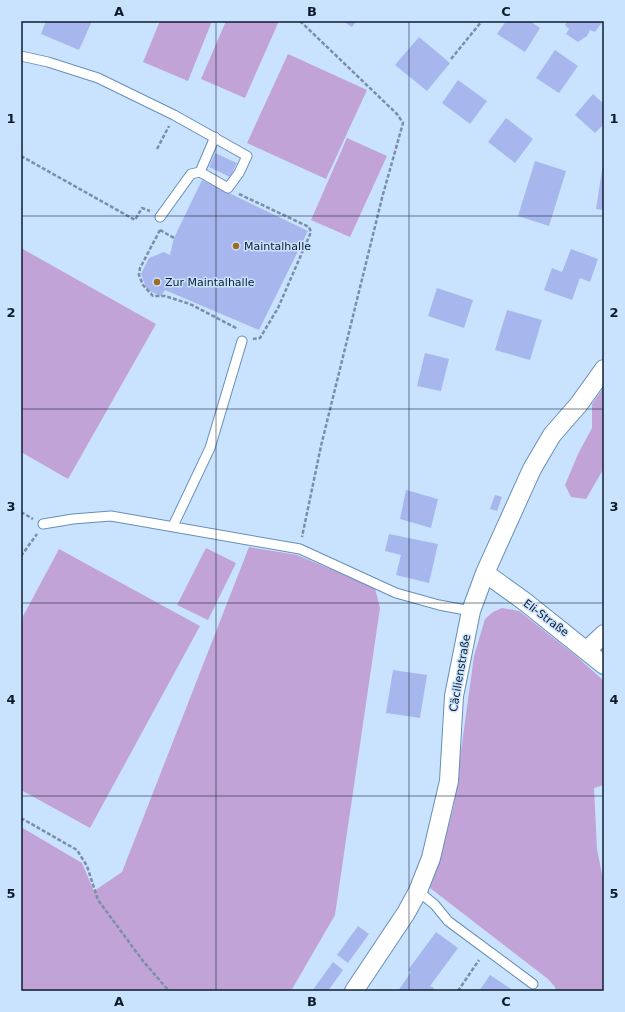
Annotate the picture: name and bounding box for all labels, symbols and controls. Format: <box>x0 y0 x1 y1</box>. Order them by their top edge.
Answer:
text: A <box>114 4 124 19</box>
text: B <box>307 4 317 19</box>
text: C <box>501 4 511 19</box>
text: 1 <box>6 111 16 126</box>
text: 1 <box>609 111 619 126</box>
place label: Maintalhalle <box>244 240 311 253</box>
marker: Maintalhalle <box>231 241 241 251</box>
place label: Zur Maintalhalle <box>165 276 255 289</box>
marker: Zur Maintalhalle <box>152 277 162 287</box>
text: 2 <box>6 305 16 320</box>
text: 2 <box>609 305 619 320</box>
text: 3 <box>6 499 16 514</box>
text: 3 <box>609 499 619 514</box>
street label: Eli-Straße <box>521 597 571 639</box>
street label: Cäcilienstraße <box>447 633 473 713</box>
text: 4 <box>6 692 16 707</box>
text: 4 <box>609 692 619 707</box>
text: 5 <box>6 886 16 901</box>
text: 5 <box>609 886 619 901</box>
text: A <box>114 994 124 1009</box>
text: B <box>307 994 317 1009</box>
text: C <box>501 994 511 1009</box>

